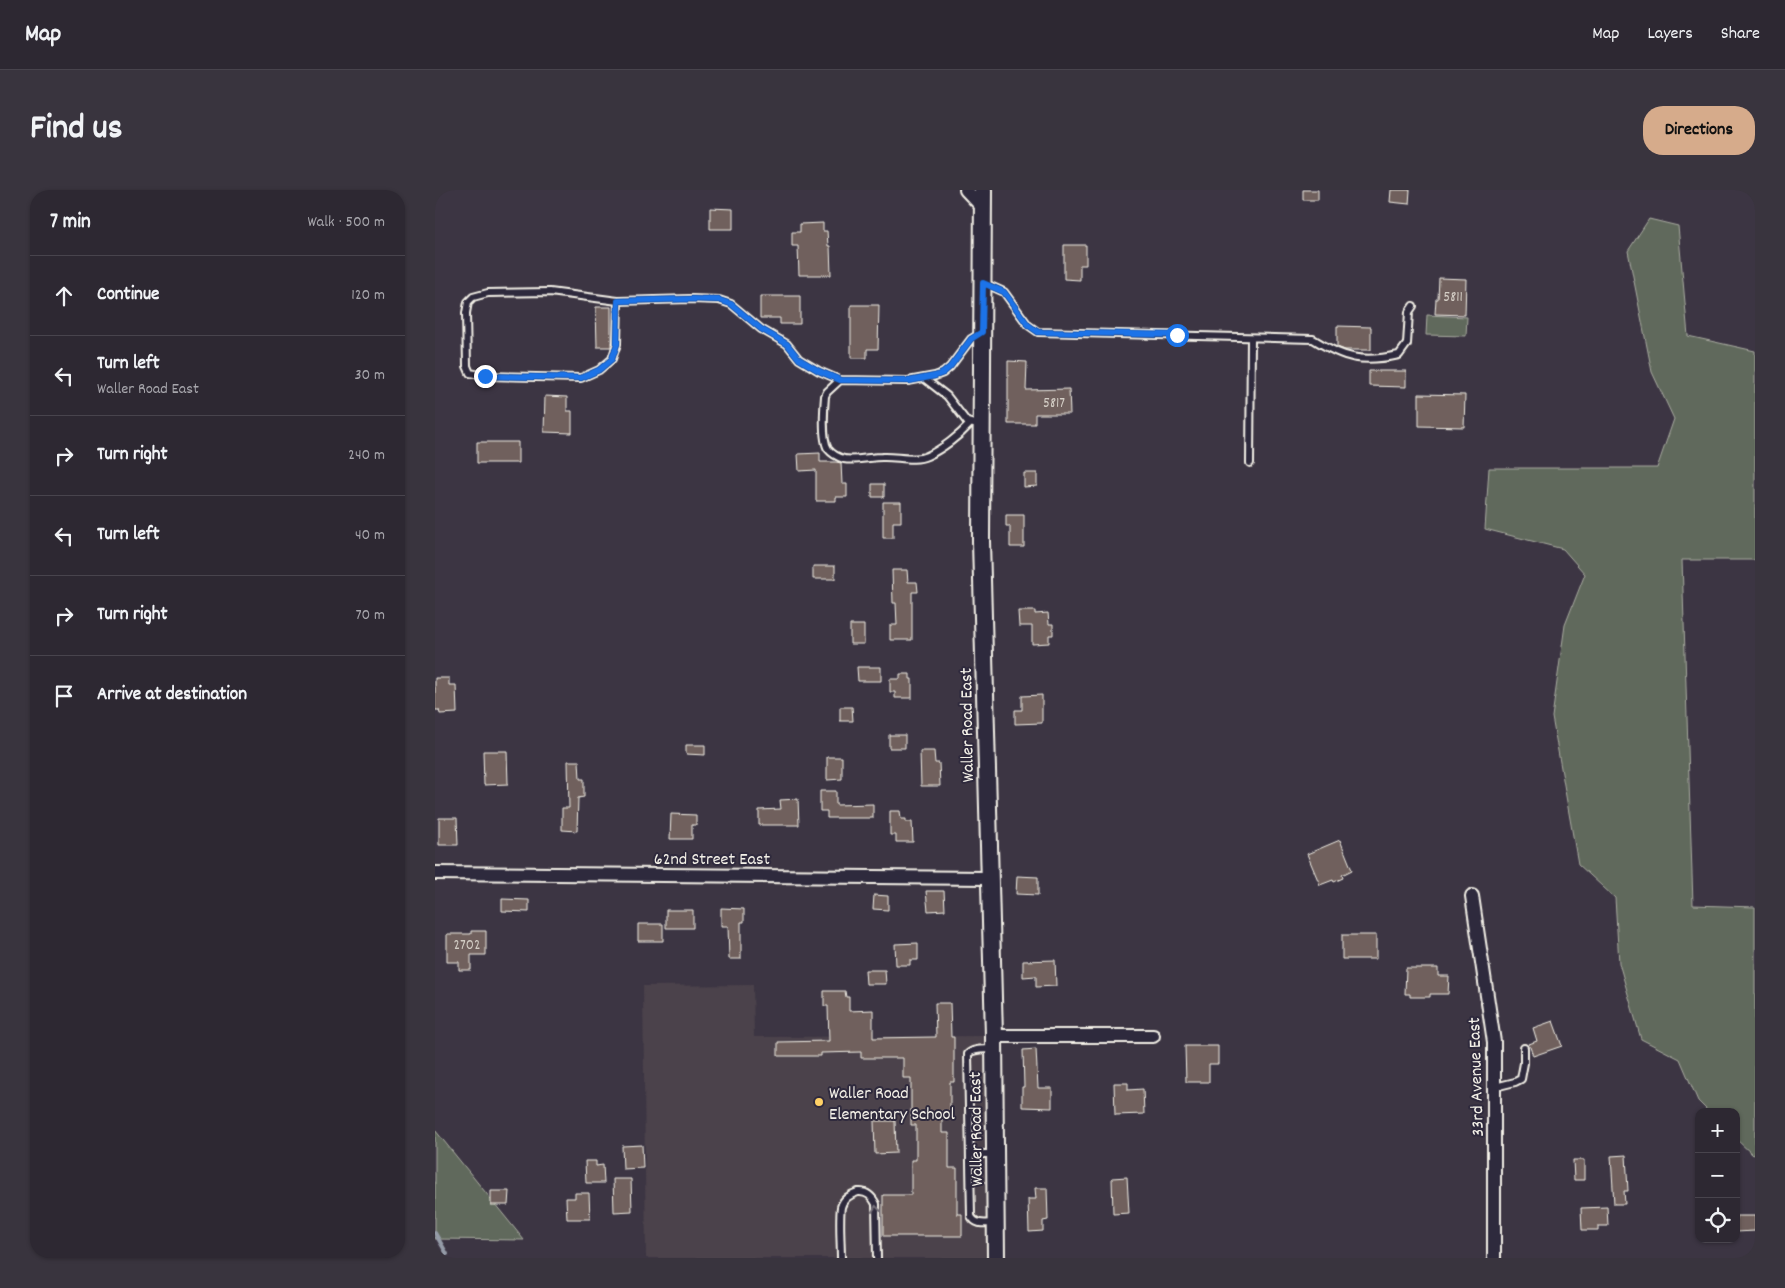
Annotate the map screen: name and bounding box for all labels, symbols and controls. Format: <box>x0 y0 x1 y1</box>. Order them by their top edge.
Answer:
text: Map <box>25 18 61 52</box>
text: Map <box>1592 22 1619 47</box>
text: Layers <box>1647 22 1693 47</box>
text: Share <box>1721 22 1760 47</box>
text: Find us <box>30 105 122 155</box>
button: Directions <box>1643 106 1755 155</box>
text: 7 min <box>50 208 91 238</box>
text: Walk · 500 m <box>307 211 385 234</box>
icon: ahead <box>50 282 78 310</box>
text: Continue <box>97 282 159 309</box>
text: 120 m <box>351 284 385 307</box>
house number: 5811 <box>1443 287 1463 309</box>
route start <box>1166 324 1189 347</box>
text: Turn left <box>97 351 160 378</box>
icon: left <box>50 362 78 390</box>
text: 30 m <box>355 364 385 387</box>
route end <box>474 365 497 388</box>
text: Waller Road East <box>97 378 199 401</box>
house number: 5817 <box>1043 393 1065 415</box>
icon: right <box>50 442 78 470</box>
text: Turn right <box>97 442 168 469</box>
text: 240 m <box>348 444 385 467</box>
icon: left <box>50 522 78 550</box>
text: Turn left <box>97 522 160 549</box>
text: 40 m <box>355 524 385 547</box>
icon: right <box>50 602 78 630</box>
text: Turn right <box>97 602 168 629</box>
text: 70 m <box>355 604 385 627</box>
street label: Waller Road East <box>955 667 982 783</box>
icon: arrive <box>50 682 78 710</box>
text: Arrive at destination <box>97 682 247 709</box>
street label: 62nd Street East <box>654 848 770 873</box>
house number: 2702 <box>453 935 481 957</box>
street label: 33rd Avenue East <box>1463 1016 1492 1137</box>
street label: Waller Road East <box>964 1071 991 1187</box>
place label: Waller Road Elementary School <box>829 1082 956 1128</box>
marker: Waller Road Elementary School <box>813 1096 825 1108</box>
map controls <box>1695 1108 1740 1243</box>
button: + <box>1695 1108 1740 1153</box>
button: − <box>1695 1153 1740 1198</box>
button: locate <box>1695 1198 1740 1243</box>
one-way arrow <box>870 1205 881 1213</box>

